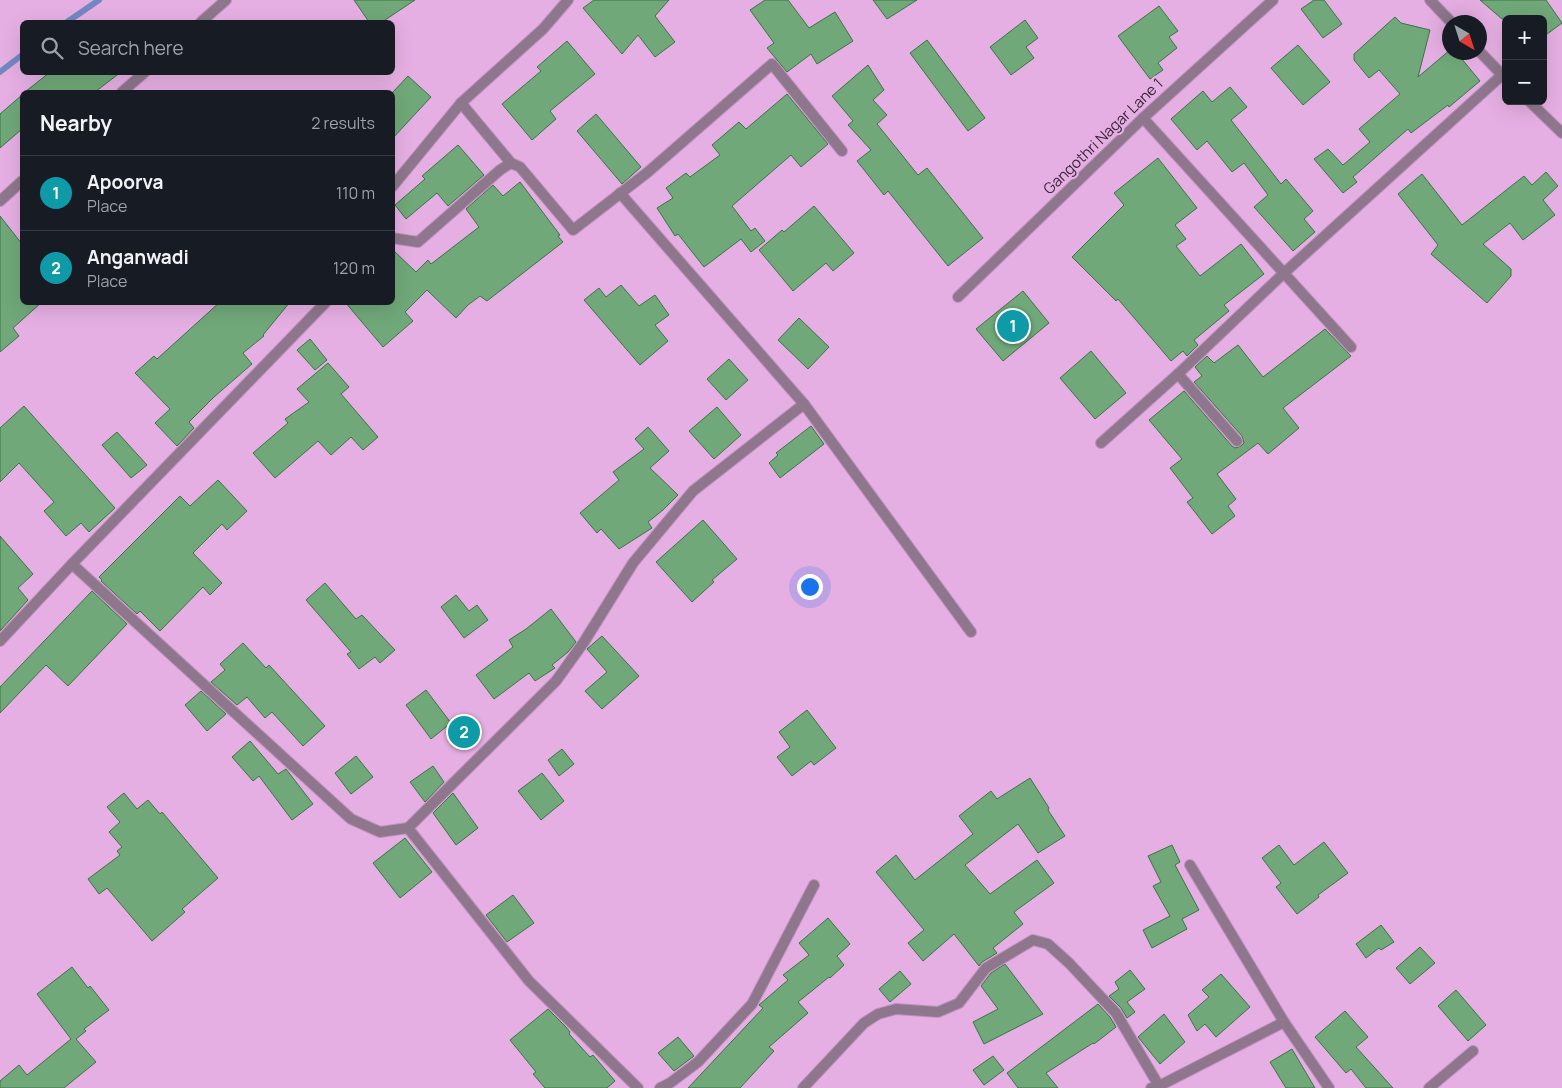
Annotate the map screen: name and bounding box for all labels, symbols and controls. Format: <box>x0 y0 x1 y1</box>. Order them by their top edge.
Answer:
north arrow <box>1442 15 1487 60</box>
map controls <box>1502 15 1547 105</box>
button: + <box>1502 15 1547 60</box>
search box <box>20 20 395 75</box>
icon: search <box>38 34 66 62</box>
text: Search here <box>78 35 184 61</box>
button: − <box>1502 60 1547 105</box>
street label: Gangothri Nagar Lane 1 <box>1038 73 1168 199</box>
text: Nearby <box>40 109 112 137</box>
text: 2 results <box>311 112 375 134</box>
text: Apoorva <box>87 169 163 195</box>
text: 1 <box>52 182 60 204</box>
text: 110 m <box>336 182 375 204</box>
text: Place <box>87 195 127 217</box>
text: Anganwadi <box>87 244 189 270</box>
text: 2 <box>51 257 61 279</box>
text: 120 m <box>333 257 375 279</box>
text: Place <box>87 270 127 292</box>
pin: 1 <box>997 307 1029 345</box>
your location <box>797 574 823 600</box>
pin: 2 <box>448 713 480 751</box>

